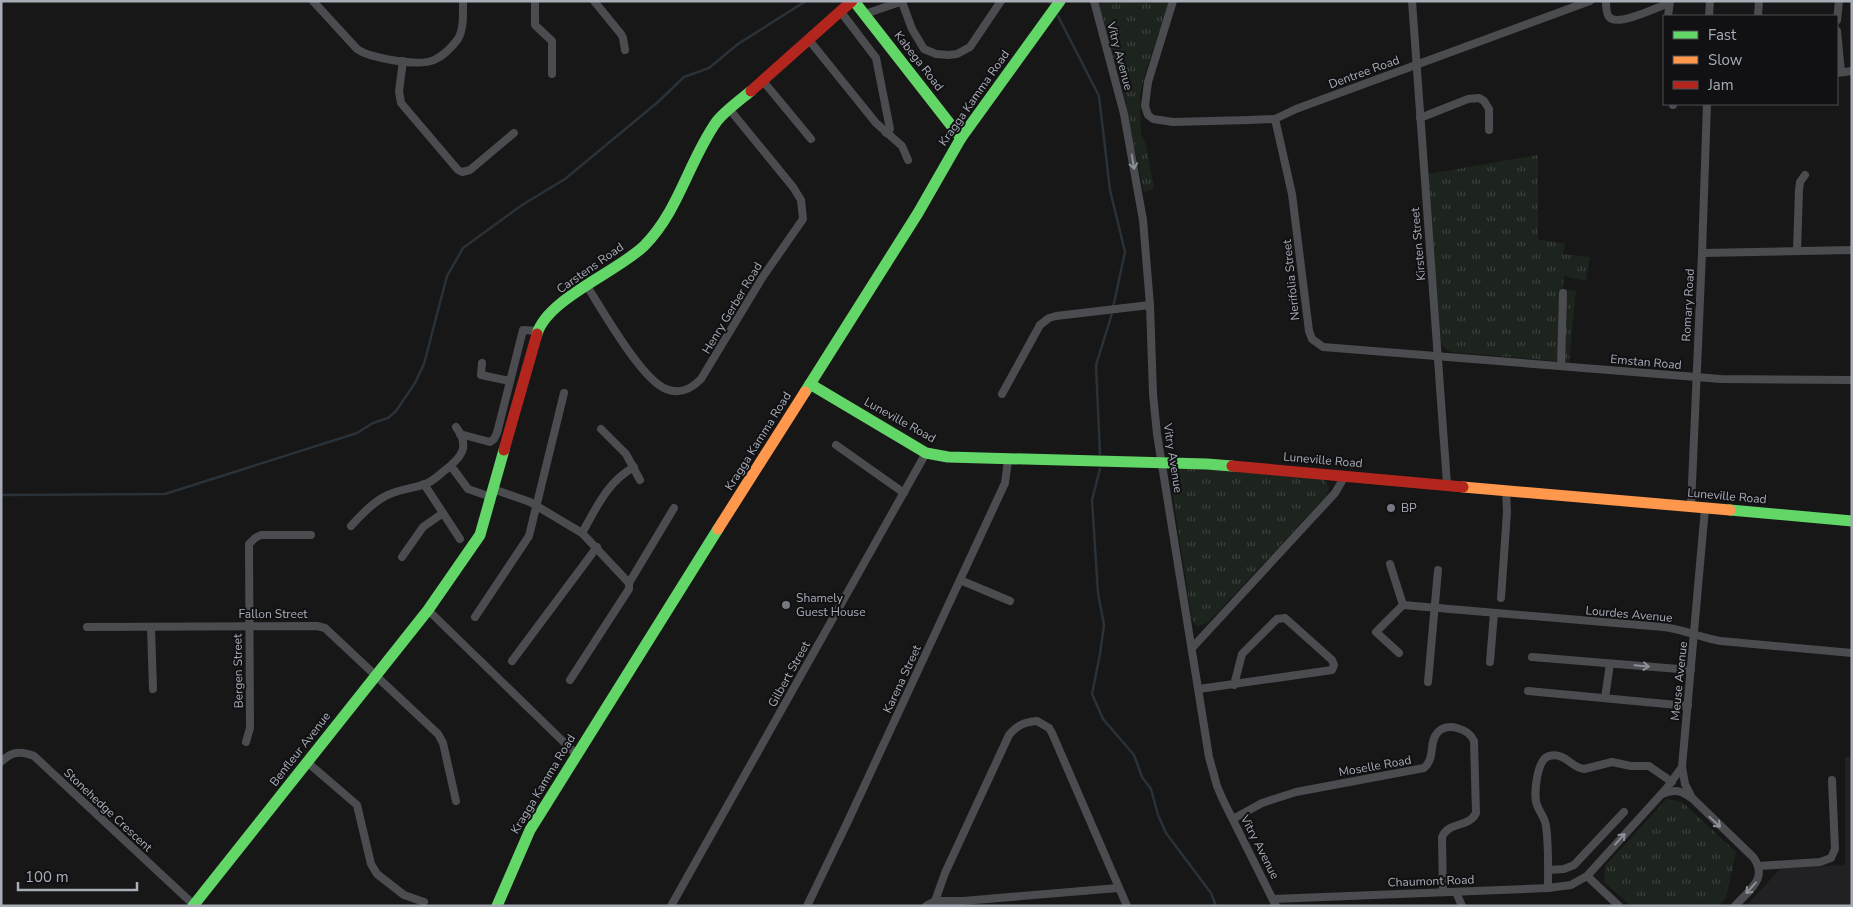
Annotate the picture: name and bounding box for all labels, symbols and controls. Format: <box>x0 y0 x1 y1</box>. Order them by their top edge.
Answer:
legend <box>1663 15 1838 105</box>
street label: Vitry Avenue <box>1103 19 1137 92</box>
text: Fast <box>1708 25 1737 45</box>
street label: Kabega Road <box>891 28 947 94</box>
street label: Kragga Kamma Road <box>935 47 1013 149</box>
text: Slow <box>1708 50 1743 70</box>
street label: Dentree Road <box>1326 52 1402 92</box>
text: Jam <box>1707 75 1734 95</box>
one-way arrow <box>1128 153 1138 169</box>
street label: Kirsten Street <box>1407 206 1429 281</box>
street label: Nerifolia Street <box>1279 238 1303 321</box>
street label: Carstens Road <box>553 239 627 297</box>
street label: Henry Gerber Road <box>698 259 766 357</box>
street label: Romary Road <box>1678 268 1698 342</box>
street label: Emstan Road <box>1610 351 1682 373</box>
street label: Kragga Kamma Road <box>721 389 795 493</box>
street label: Luneville Road <box>861 394 939 446</box>
street label: Vitry Avenue <box>1159 421 1186 494</box>
street label: Luneville Road <box>1283 449 1363 471</box>
street label: Luneville Road <box>1687 485 1767 507</box>
place label: BP <box>1401 500 1417 516</box>
marker: BP <box>1385 502 1397 514</box>
place label: Shamely Guest House <box>796 590 866 620</box>
marker: Shamely Guest House <box>780 599 792 611</box>
street label: Lourdes Avenue <box>1585 602 1673 626</box>
street label: Fallon Street <box>238 606 308 622</box>
street label: Bergen Street <box>229 633 247 709</box>
street label: Gilbert Street <box>764 637 814 710</box>
street label: Meuse Avenue <box>1667 641 1691 721</box>
street label: Karena Street <box>879 642 925 716</box>
one-way arrow <box>1634 661 1650 671</box>
street label: Benfleur Avenue <box>266 709 334 789</box>
street label: Kragga Kamma Road <box>507 731 579 837</box>
street label: Moselle Road <box>1337 752 1413 780</box>
street label: Stonehedge Crescent <box>60 765 156 856</box>
street label: Vitry Avenue <box>1237 811 1283 882</box>
one-way arrow <box>1709 816 1722 828</box>
one-way arrow <box>1614 833 1625 846</box>
scale bar <box>18 860 136 892</box>
text: 100 m <box>25 867 69 887</box>
street label: Chaumont Road <box>1387 871 1475 891</box>
one-way arrow <box>1746 881 1757 894</box>

